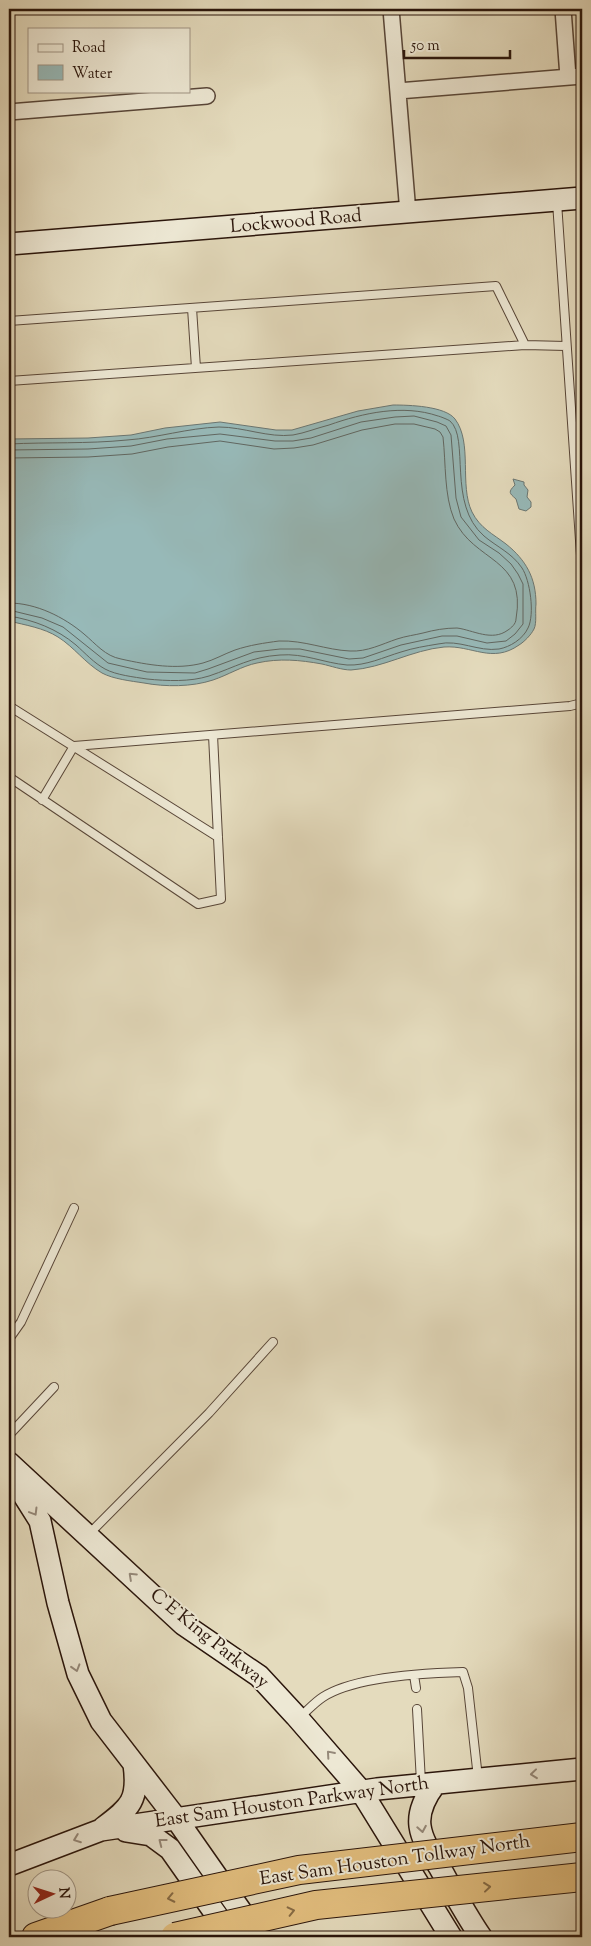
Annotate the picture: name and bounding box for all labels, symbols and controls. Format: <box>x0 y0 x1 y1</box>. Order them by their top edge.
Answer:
legend <box>28 28 190 92</box>
scale bar <box>404 28 510 60</box>
text: 50 m <box>410 36 440 57</box>
text: Road <box>72 38 106 59</box>
text: Water <box>72 64 113 85</box>
street label: Lockwood Road <box>229 203 363 241</box>
one-way arrow <box>28 1507 38 1516</box>
one-way arrow <box>128 1573 137 1582</box>
street label: C E King Parkway <box>144 1582 275 1696</box>
one-way arrow <box>71 1664 81 1672</box>
one-way arrow <box>326 1751 335 1760</box>
one-way arrow <box>529 1768 537 1779</box>
street label: East Sam Houston Parkway North <box>153 1770 431 1836</box>
one-way arrow <box>416 1825 427 1833</box>
street label: East Sam Houston Tollway North <box>258 1829 532 1893</box>
one-way arrow <box>73 1833 82 1843</box>
one-way arrow <box>158 1839 167 1848</box>
north arrow <box>28 1868 78 1918</box>
one-way arrow <box>483 1882 491 1893</box>
text: N <box>53 1887 73 1900</box>
one-way arrow <box>167 1892 175 1903</box>
one-way arrow <box>286 1906 295 1917</box>

